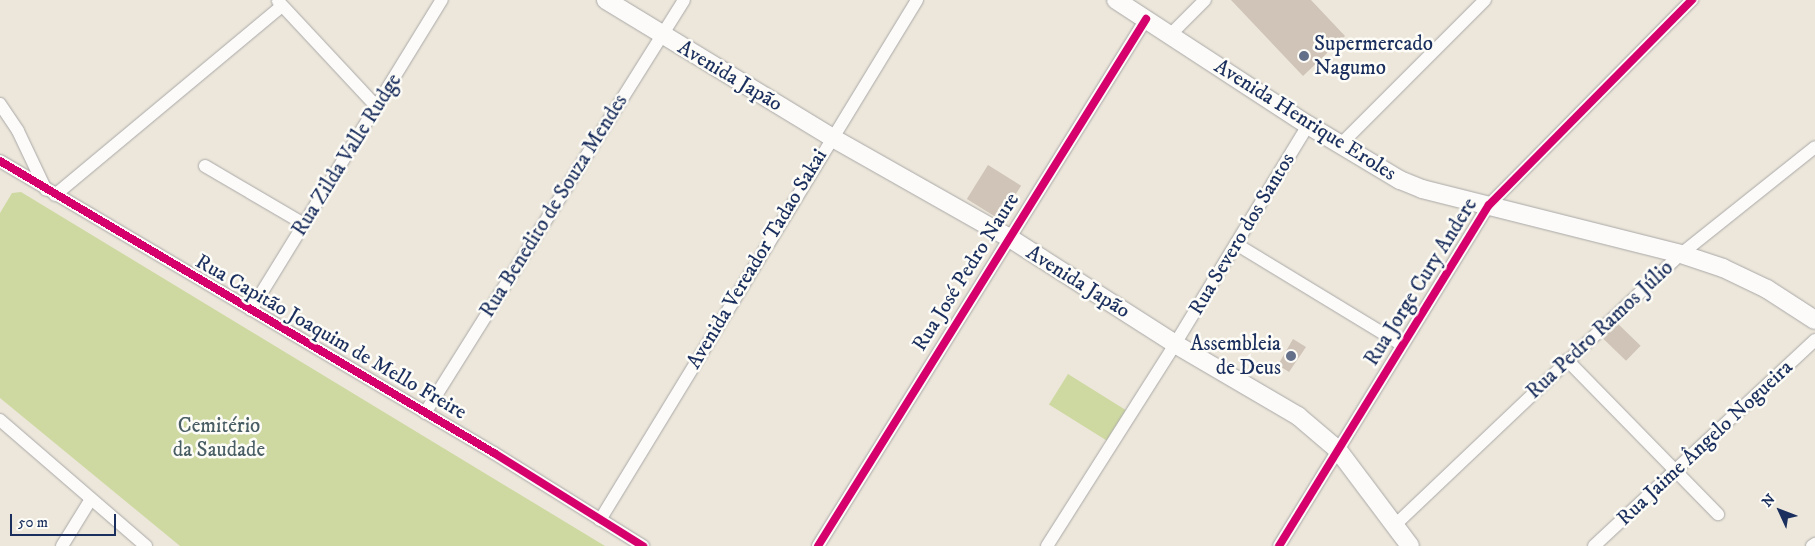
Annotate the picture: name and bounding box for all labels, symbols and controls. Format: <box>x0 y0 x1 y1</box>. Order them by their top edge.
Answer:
place label: Supermercado Nagumo <box>1314 31 1433 81</box>
street label: Avenida Japão <box>673 35 787 117</box>
marker: Supermercado Nagumo <box>1298 50 1310 62</box>
street label: Avenida Henrique Eroles <box>1209 54 1401 186</box>
street label: Rua Zilda Valle Rudge <box>287 69 407 241</box>
street label: Rua Benedito de Souza Mendes <box>475 90 633 322</box>
street label: Avenida Vereador Tadao Sakai <box>681 144 833 374</box>
street label: Rua Severo dos Santos <box>1184 148 1300 320</box>
street label: Rua José Pedro Naure <box>907 188 1025 356</box>
street label: Rua Jorge Cury Andere <box>1359 193 1483 371</box>
street label: Avenida Japão <box>1021 240 1135 324</box>
street label: Rua Capitão Joaquim de Mello Freire <box>191 249 471 425</box>
street label: Rua Pedro Ramos Júlio <box>1521 255 1679 405</box>
place label: Assembleia de Deus <box>1190 331 1281 381</box>
marker: Assembleia de Deus <box>1285 350 1297 362</box>
street label: Rua Jaime Ângelo Nogueira <box>1612 355 1798 531</box>
park label: Cemitério da Saudade <box>173 413 265 463</box>
north arrow <box>1755 486 1805 536</box>
scale bar <box>12 504 119 536</box>
text: 50 m <box>18 513 48 532</box>

